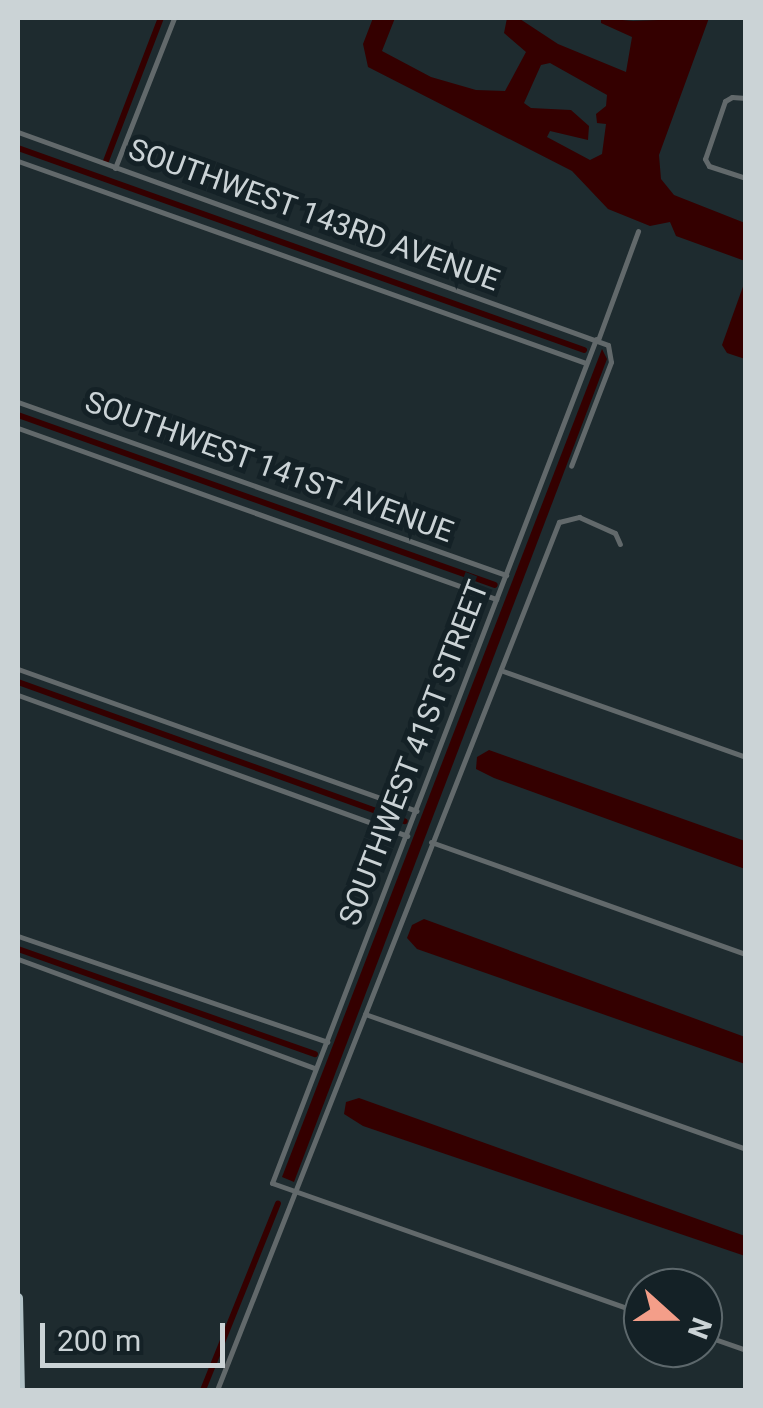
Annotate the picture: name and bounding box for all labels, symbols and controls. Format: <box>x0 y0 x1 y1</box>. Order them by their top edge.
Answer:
street label: SOUTHWEST 143RD AVENUE <box>123 131 505 299</box>
street label: SOUTHWEST 141ST AVENUE <box>80 383 458 551</box>
street label: SOUTHWEST 41ST STREET <box>331 575 497 931</box>
north arrow <box>623 1268 723 1368</box>
scale bar <box>45 1303 230 1365</box>
text: N <box>681 1313 719 1343</box>
text: 200 m <box>57 1323 141 1358</box>

